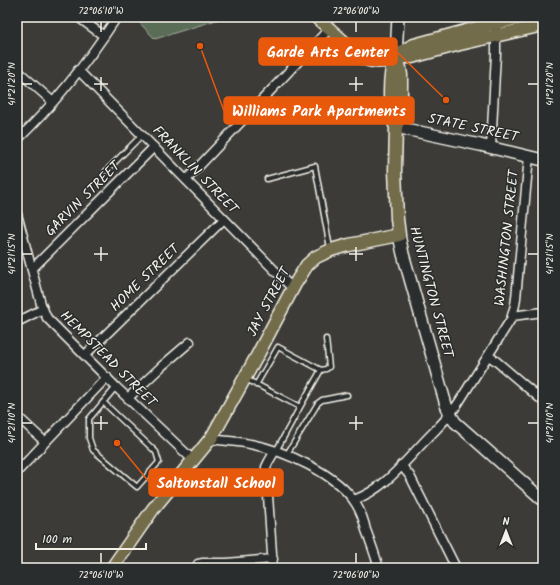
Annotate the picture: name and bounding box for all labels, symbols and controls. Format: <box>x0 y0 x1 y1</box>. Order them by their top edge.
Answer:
text: 72°06'10"W <box>78 3 124 19</box>
text: 72°06'00"W <box>333 3 380 19</box>
callout: Garde Arts Center <box>259 38 397 65</box>
text: Garde Arts Center <box>267 41 390 65</box>
text: 41°21'20"N <box>4 62 20 106</box>
text: 41°21'20"N <box>542 62 558 106</box>
callout: Williams Park Apartments <box>224 97 414 124</box>
text: Williams Park Apartments <box>232 100 406 124</box>
street label: STATE STREET <box>426 108 522 149</box>
street label: FRANKLIN STREET <box>147 121 244 220</box>
street label: GARVIN STREET <box>40 155 127 242</box>
street label: WASHINGTON STREET <box>489 167 525 307</box>
street label: HUNTINGTON STREET <box>403 224 460 362</box>
text: 41°21'15"N <box>4 233 20 275</box>
text: 41°21'15"N <box>542 233 558 275</box>
street label: HOME STREET <box>105 238 186 317</box>
street label: JAY STREET <box>242 262 297 341</box>
street label: HEMPSTEAD STREET <box>54 305 163 414</box>
text: 41°21'10"N <box>4 402 20 443</box>
text: 41°21'10"N <box>542 402 558 443</box>
callout: Saltonstall School <box>149 469 283 496</box>
text: Saltonstall School <box>157 472 275 496</box>
north arrow <box>486 511 526 551</box>
text: N <box>503 513 510 531</box>
scale bar <box>36 525 146 551</box>
text: 100 m <box>42 530 73 549</box>
text: 72°06'10"W <box>78 567 124 583</box>
text: 72°06'00"W <box>333 567 380 583</box>

